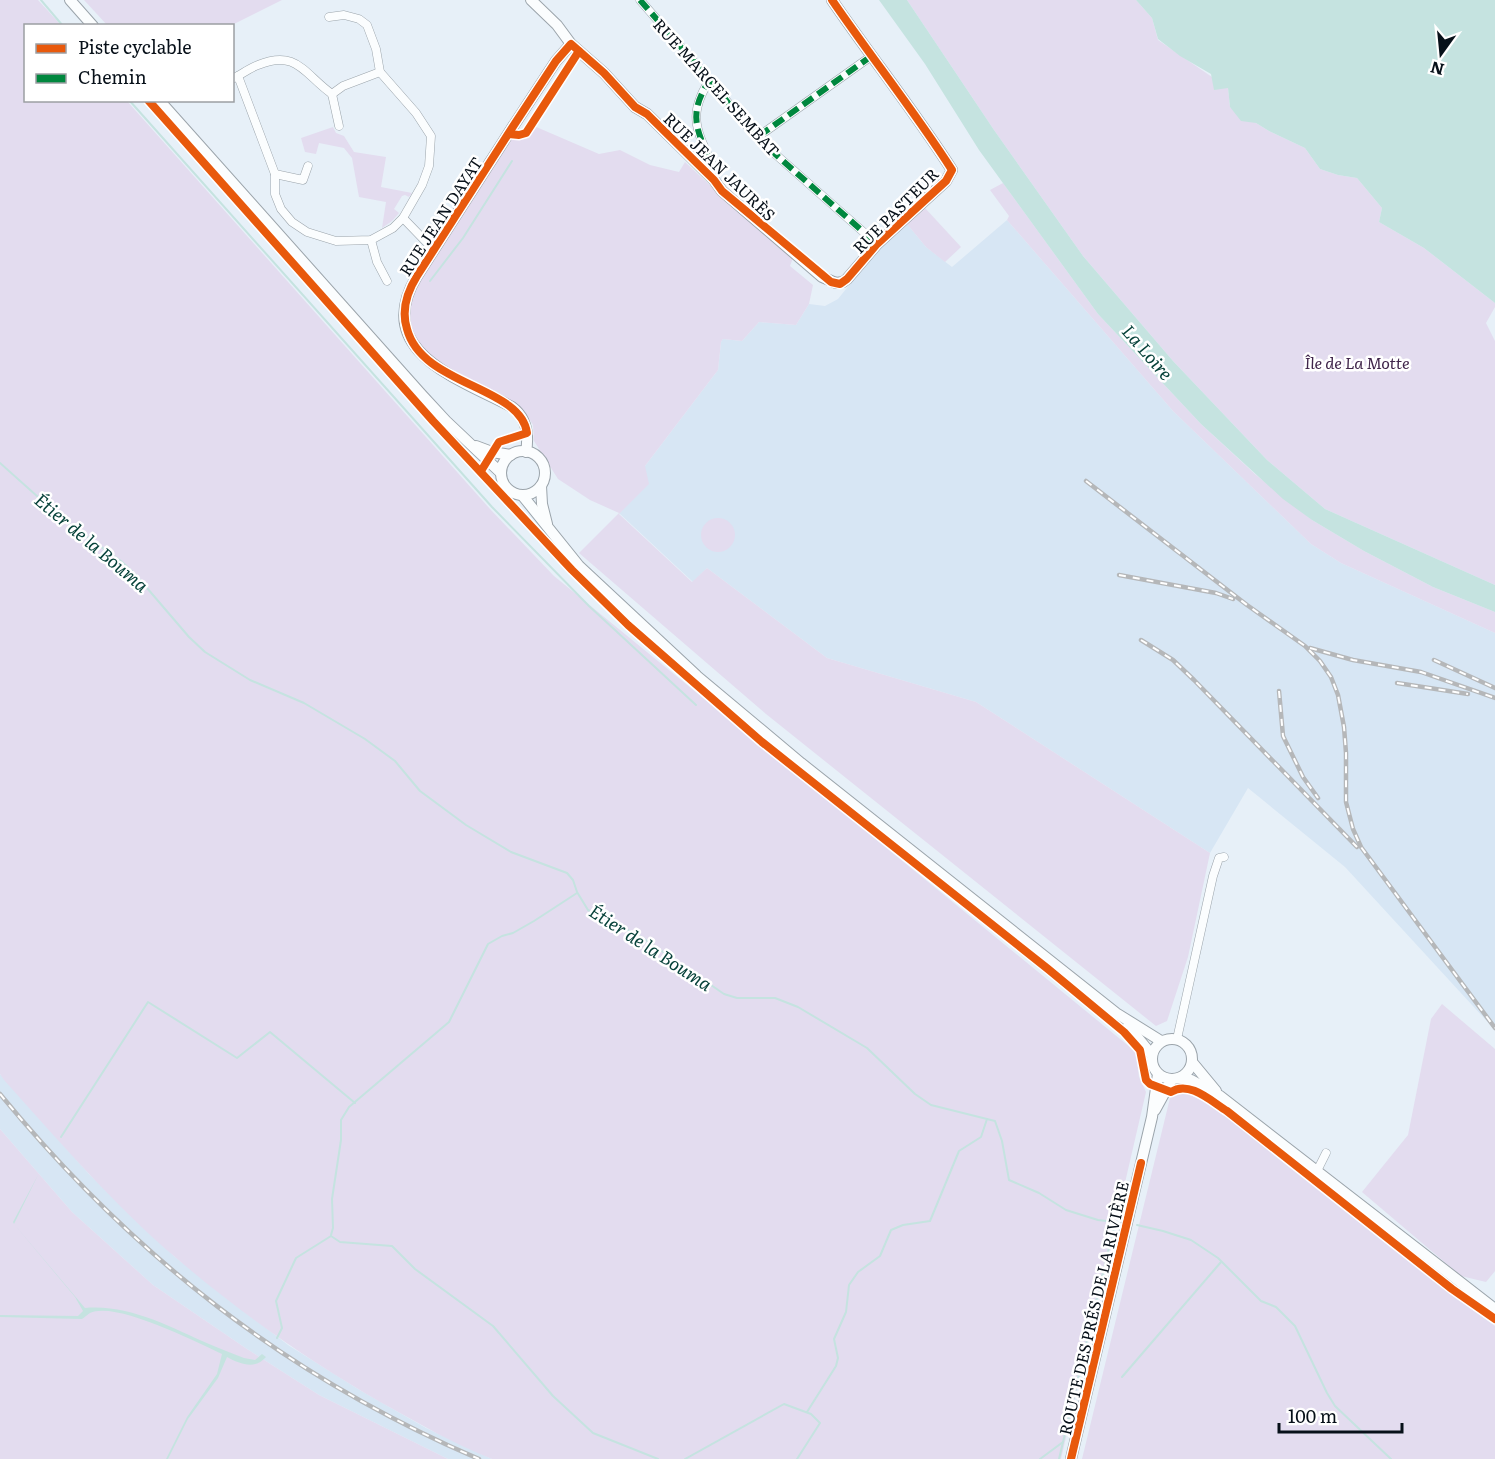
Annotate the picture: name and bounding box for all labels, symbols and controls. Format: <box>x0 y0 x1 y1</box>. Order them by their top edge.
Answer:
street label: RUE MARCEL SEMBAT <box>648 13 786 162</box>
legend <box>24 24 234 102</box>
north arrow <box>1411 24 1471 84</box>
text: Piste cyclable <box>78 33 192 60</box>
text: N <box>1427 56 1446 83</box>
text: Chemin <box>78 63 147 90</box>
street label: RUE JEAN JAURÈS <box>659 106 781 226</box>
street label: RUE JEAN DAYAT <box>392 152 488 280</box>
street label: RUE PASTEUR <box>847 161 944 258</box>
water label: La Loire <box>1116 318 1180 386</box>
park label: Île de La Motte <box>1304 350 1410 374</box>
water label: Étier de la Bouma <box>29 486 155 598</box>
water label: Étier de la Bouma <box>584 897 718 997</box>
street label: ROUTE DES PRÉS DE LA RIVIÈRE <box>1052 1179 1134 1437</box>
scale bar <box>1279 1396 1402 1434</box>
text: 100 m <box>1288 1402 1337 1429</box>

